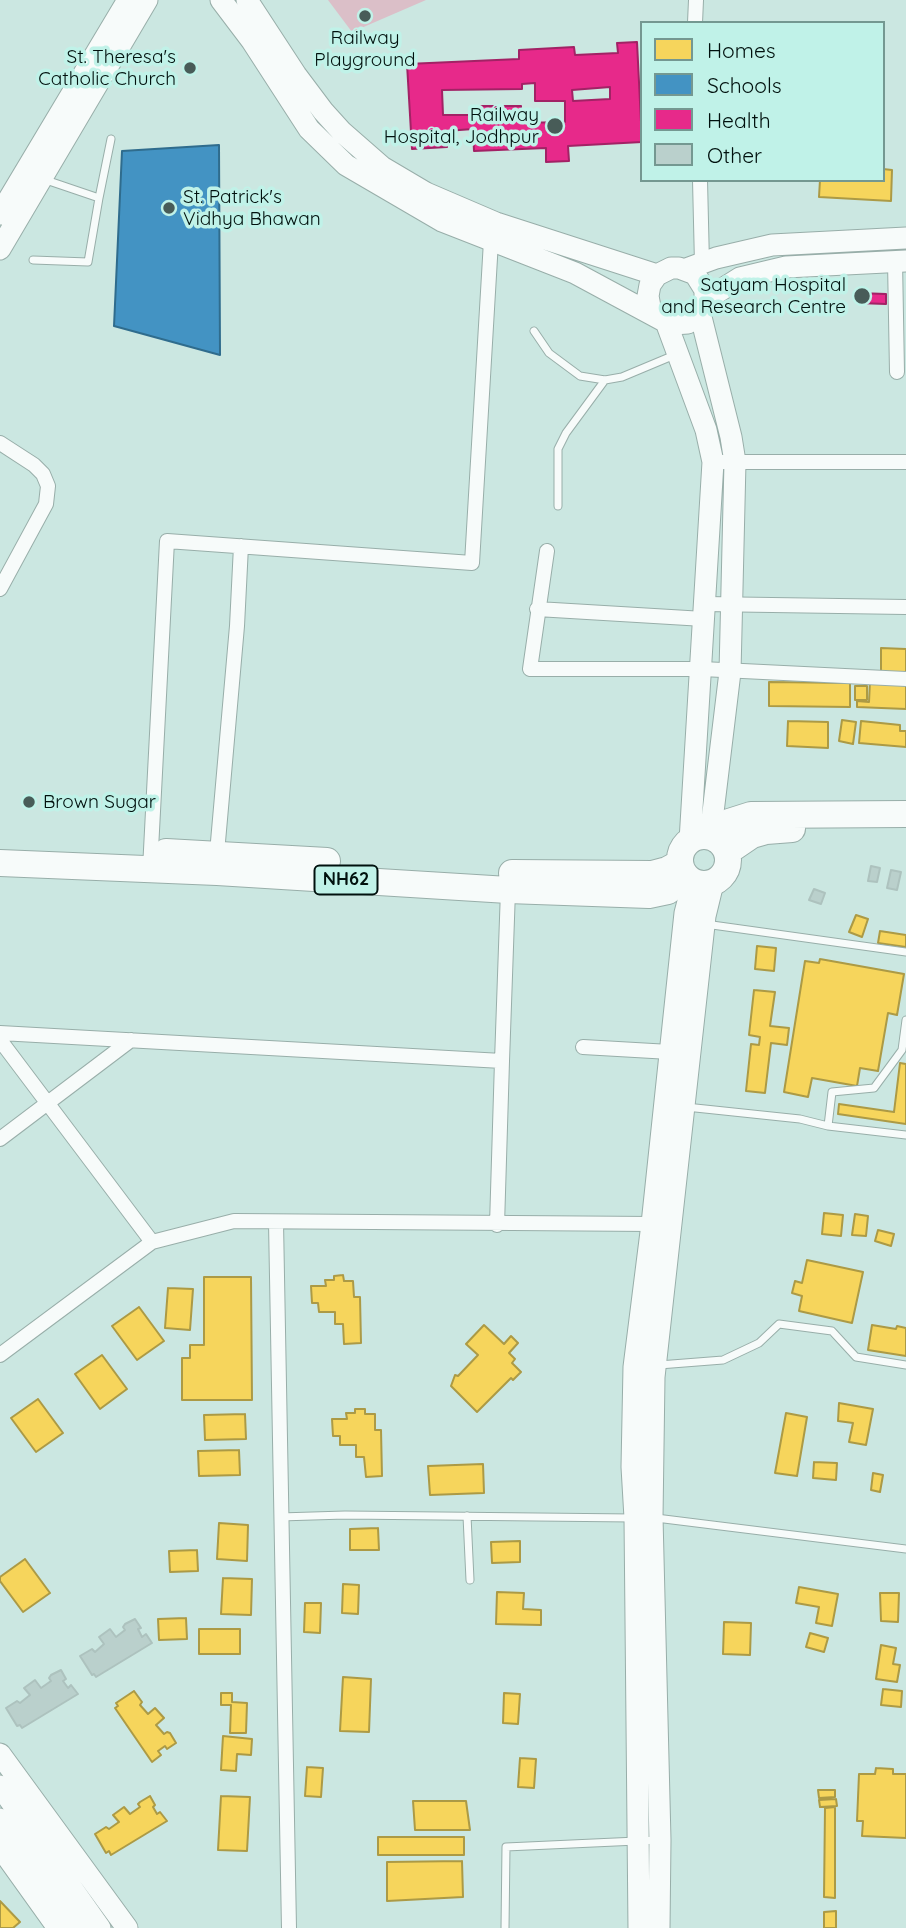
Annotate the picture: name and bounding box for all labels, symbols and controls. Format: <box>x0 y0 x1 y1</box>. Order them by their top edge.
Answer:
marker: Railway Playground <box>357 8 373 24</box>
legend <box>640 21 885 182</box>
place label: Railway Playground <box>314 27 416 71</box>
text: Homes <box>707 37 776 63</box>
place label: St. Theresa's Catholic Church <box>38 46 176 90</box>
marker: St. Theresa's Catholic Church <box>182 60 198 76</box>
text: Schools <box>707 72 782 98</box>
place label: Railway Hospital, Jodhpur <box>384 104 539 148</box>
text: Health <box>707 107 771 133</box>
marker: Railway Hospital, Jodhpur <box>545 116 565 136</box>
text: Other <box>707 142 762 168</box>
place label: St. Patrick's Vidhya Bhawan <box>183 186 321 230</box>
marker: St. Patrick's Vidhya Bhawan <box>161 200 177 216</box>
place label: Satyam Hospital and Research Centre <box>661 274 846 318</box>
marker: Satyam Hospital and Research Centre <box>852 286 872 306</box>
place label: Brown Sugar <box>43 791 156 813</box>
marker: Brown Sugar <box>21 794 37 810</box>
road number: NH62 <box>314 866 378 894</box>

